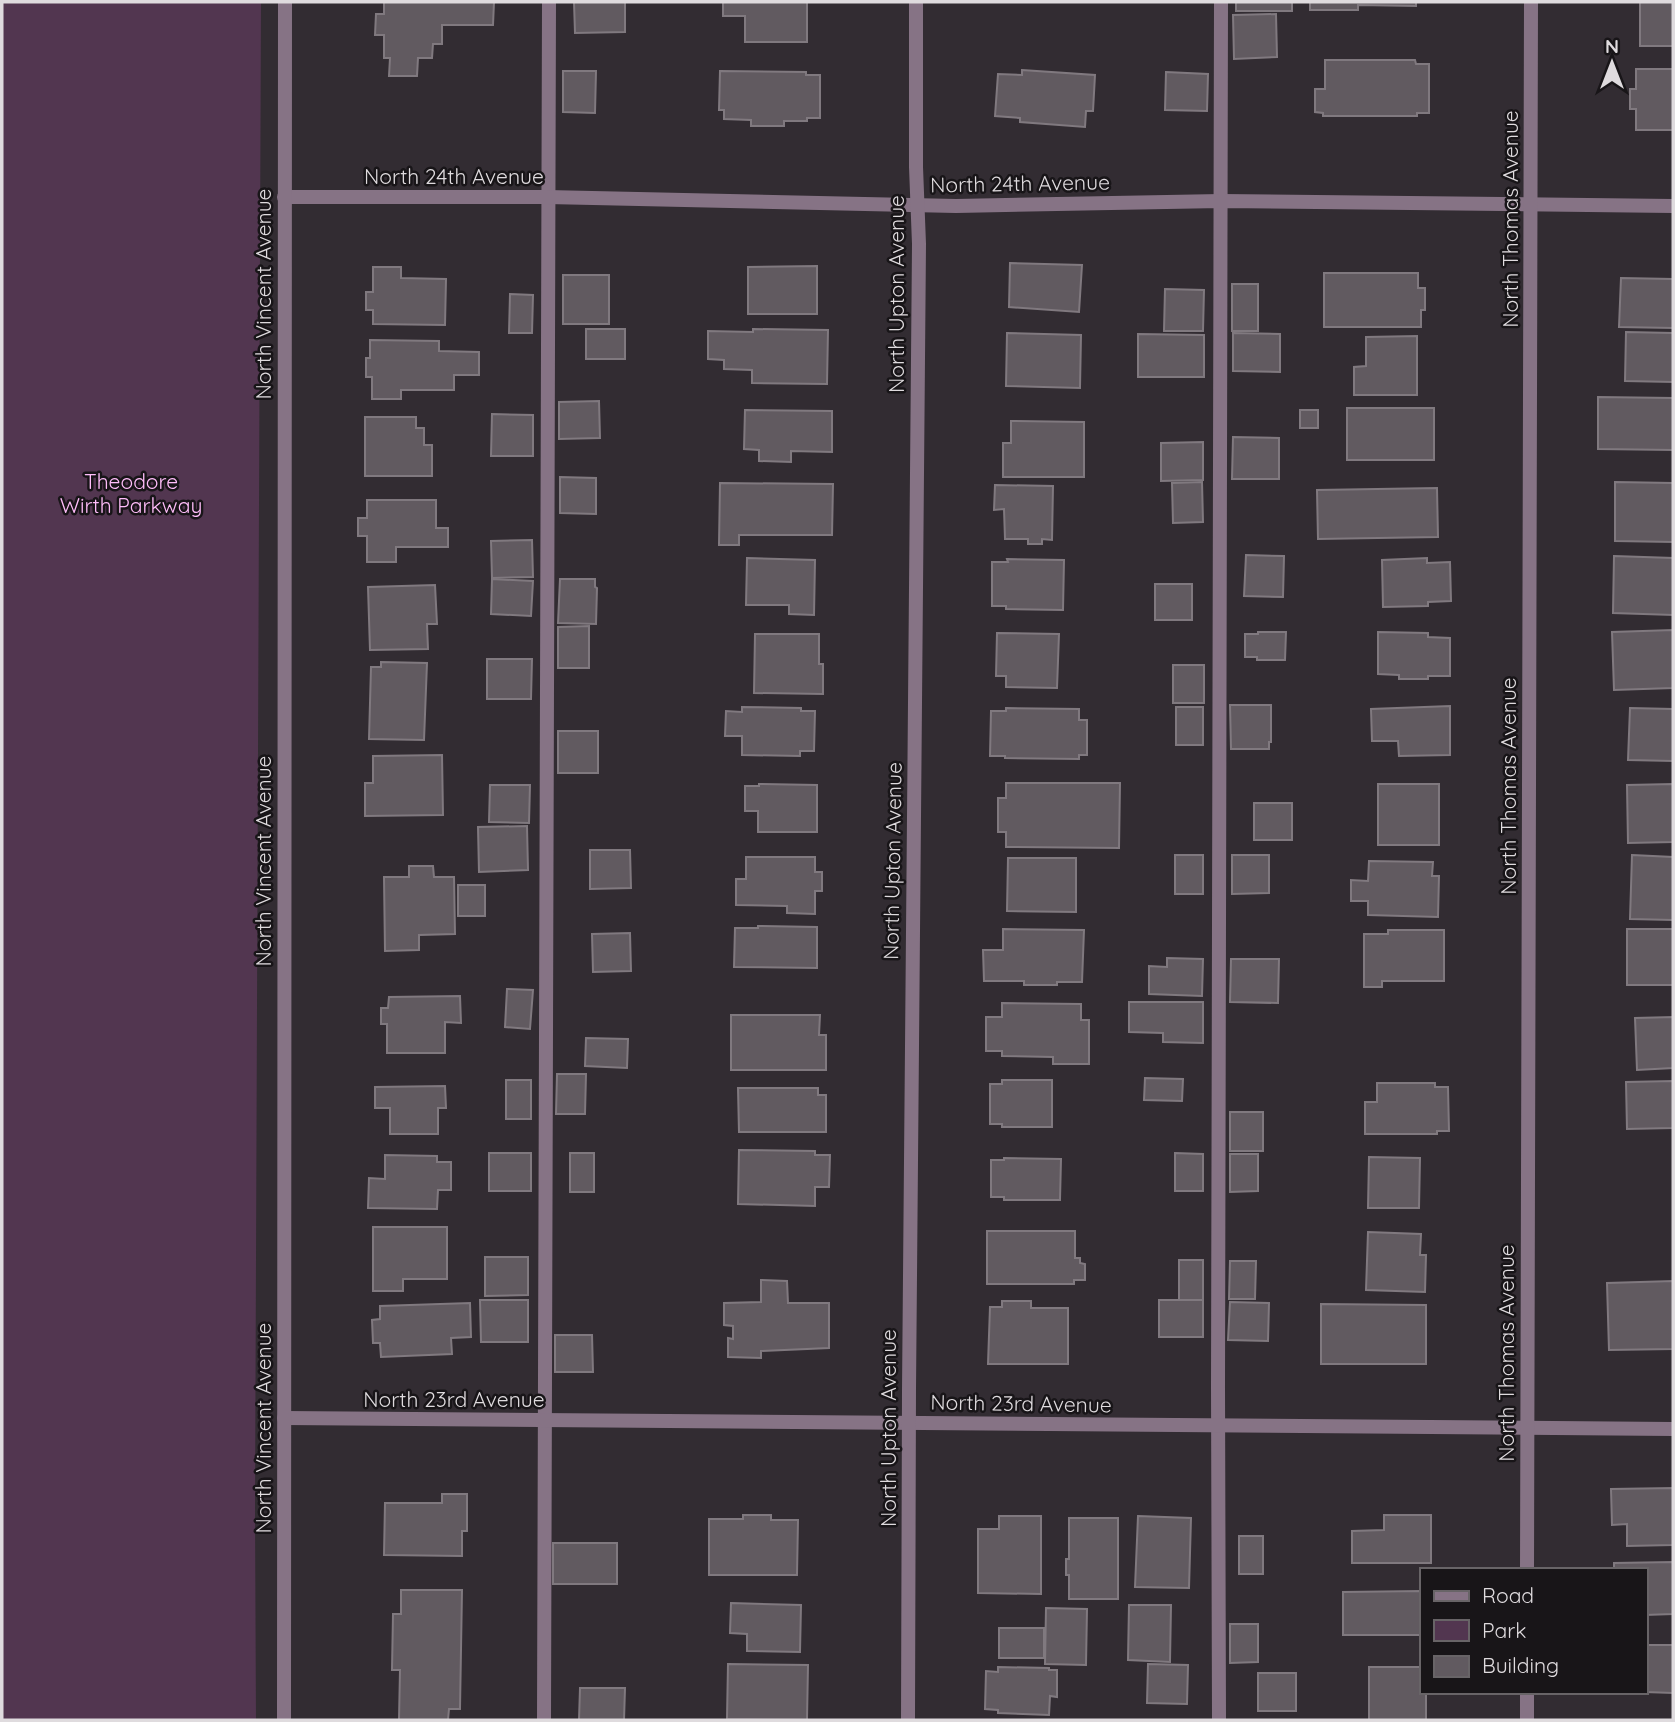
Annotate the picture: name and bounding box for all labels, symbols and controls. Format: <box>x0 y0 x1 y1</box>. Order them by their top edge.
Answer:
north arrow <box>1577 28 1647 98</box>
text: N <box>1605 34 1619 58</box>
street label: North Thomas Avenue <box>1497 110 1523 328</box>
street label: North 24th Avenue <box>364 163 544 189</box>
street label: North 24th Avenue <box>930 168 1110 198</box>
street label: North Vincent Avenue <box>250 189 276 400</box>
street label: North Upton Avenue <box>883 195 909 393</box>
park label: Theodore Wirth Parkway <box>60 468 202 518</box>
street label: North Thomas Avenue <box>1495 677 1521 895</box>
street label: North Vincent Avenue <box>250 756 276 967</box>
street label: North Upton Avenue <box>877 762 907 960</box>
street label: North Thomas Avenue <box>1493 1244 1519 1462</box>
street label: North Vincent Avenue <box>250 1323 276 1534</box>
street label: North Upton Avenue <box>875 1329 901 1527</box>
street label: North 23rd Avenue <box>363 1386 545 1412</box>
street label: North 23rd Avenue <box>930 1388 1112 1418</box>
legend <box>1420 1568 1647 1694</box>
text: Road <box>1482 1582 1534 1608</box>
text: Park <box>1482 1617 1526 1643</box>
text: Building <box>1482 1652 1559 1678</box>

